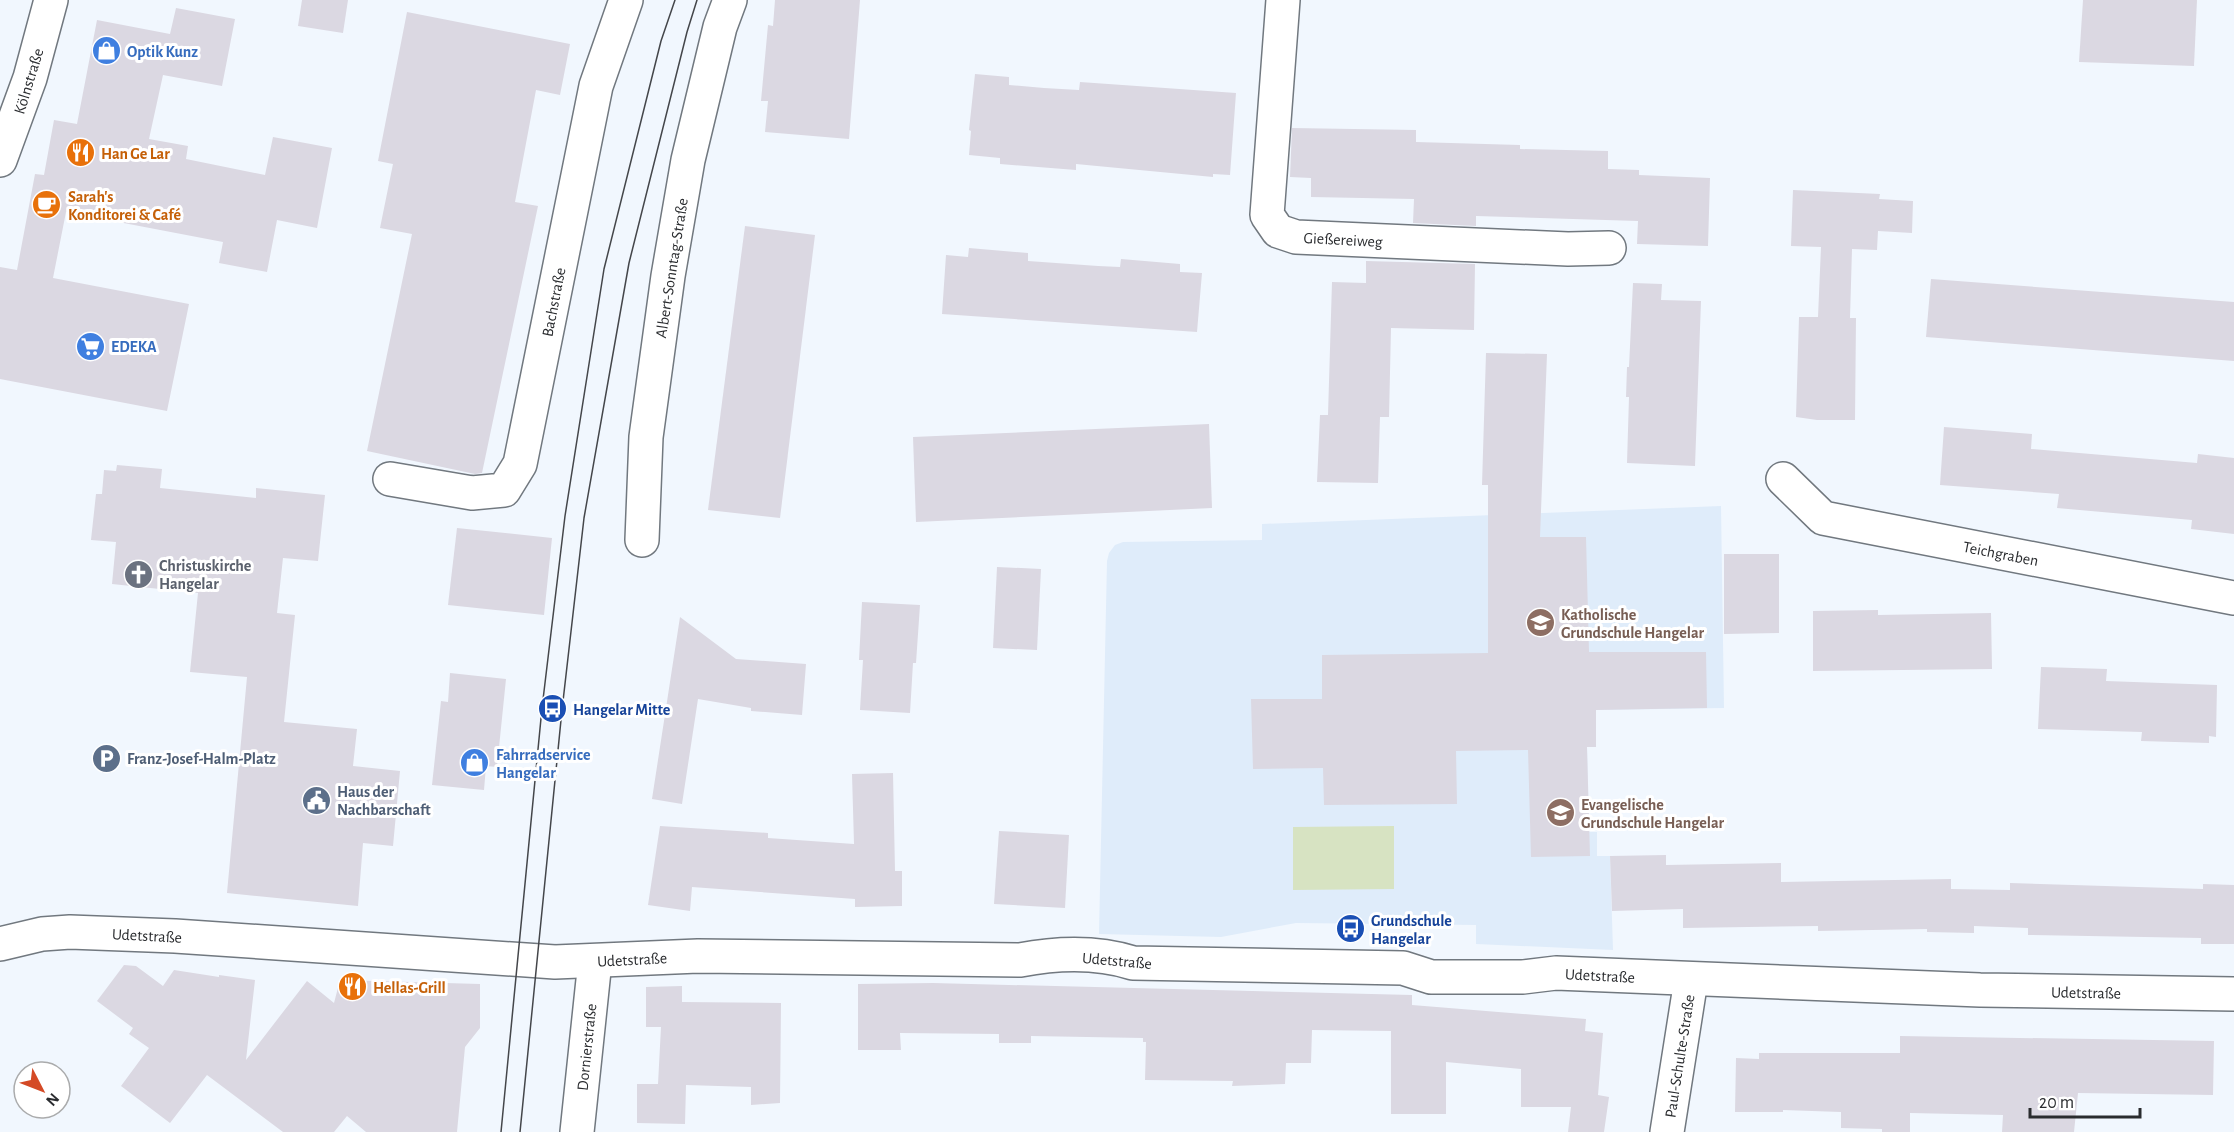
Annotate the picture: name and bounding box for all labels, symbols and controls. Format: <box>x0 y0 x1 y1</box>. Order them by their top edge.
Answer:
shop icon: Optik Kunz <box>90 35 122 67</box>
place label: Optik Kunz <box>127 44 198 60</box>
street label: Kölnstraße <box>11 46 47 116</box>
restaurant icon: Han Ge Lar <box>64 137 96 169</box>
place label: Han Ge Lar <box>101 146 170 162</box>
cafe icon: Sarah's Konditorei & Café <box>31 189 63 221</box>
place label: Sarah's Konditorei & Café <box>68 189 181 223</box>
street label: Albert-Sonntag-Straße <box>653 197 691 339</box>
street label: Gießereiweg <box>1303 230 1383 250</box>
street label: Bachstraße <box>539 266 569 338</box>
supermarket icon: EDEKA <box>74 330 106 362</box>
place label: EDEKA <box>111 339 157 355</box>
street label: Teichgraben <box>1962 539 2040 569</box>
church icon: Christuskirche Hangelar <box>122 558 154 590</box>
place label: Christuskirche Hangelar <box>159 558 252 592</box>
school or university icon: Katholische Grundschule Hangelar <box>1524 607 1556 639</box>
place label: Katholische Grundschule Hangelar <box>1561 607 1704 641</box>
bus stop icon: Hangelar Mitte <box>536 693 568 725</box>
place label: Hangelar Mitte <box>573 702 671 718</box>
parking icon: Franz-Josef-Halm-Platz <box>90 742 122 774</box>
shop icon: Fahrradservice Hangelar <box>459 747 491 779</box>
place label: Fahrradservice Hangelar <box>496 747 591 781</box>
place label: Franz-Josef-Halm-Platz <box>127 751 276 767</box>
public building icon: Haus der Nachbarschaft <box>300 784 332 816</box>
place label: Haus der Nachbarschaft <box>337 784 431 818</box>
school or university icon: Evangelische Grundschule Hangelar <box>1544 797 1576 829</box>
place label: Evangelische Grundschule Hangelar <box>1581 797 1724 831</box>
bus stop icon: Grundschule Hangelar <box>1334 913 1366 945</box>
place label: Grundschule Hangelar <box>1371 913 1452 947</box>
street label: Udetstraße <box>112 926 182 946</box>
street label: Udetstraße <box>597 950 667 970</box>
street label: Udetstraße <box>1081 950 1152 972</box>
street label: Udetstraße <box>1565 966 1635 986</box>
restaurant icon: Hellas-Grill <box>336 971 368 1003</box>
place label: Hellas-Grill <box>373 980 446 996</box>
street label: Udetstraße <box>2051 984 2121 1002</box>
street label: Paul-Schulte-Straße <box>1662 993 1698 1119</box>
street label: Dornierstraße <box>574 1003 600 1091</box>
north arrow <box>12 1060 72 1120</box>
scale bar <box>2030 1081 2140 1119</box>
text: N <box>43 1090 62 1109</box>
text: 20 m <box>2039 1094 2074 1112</box>

